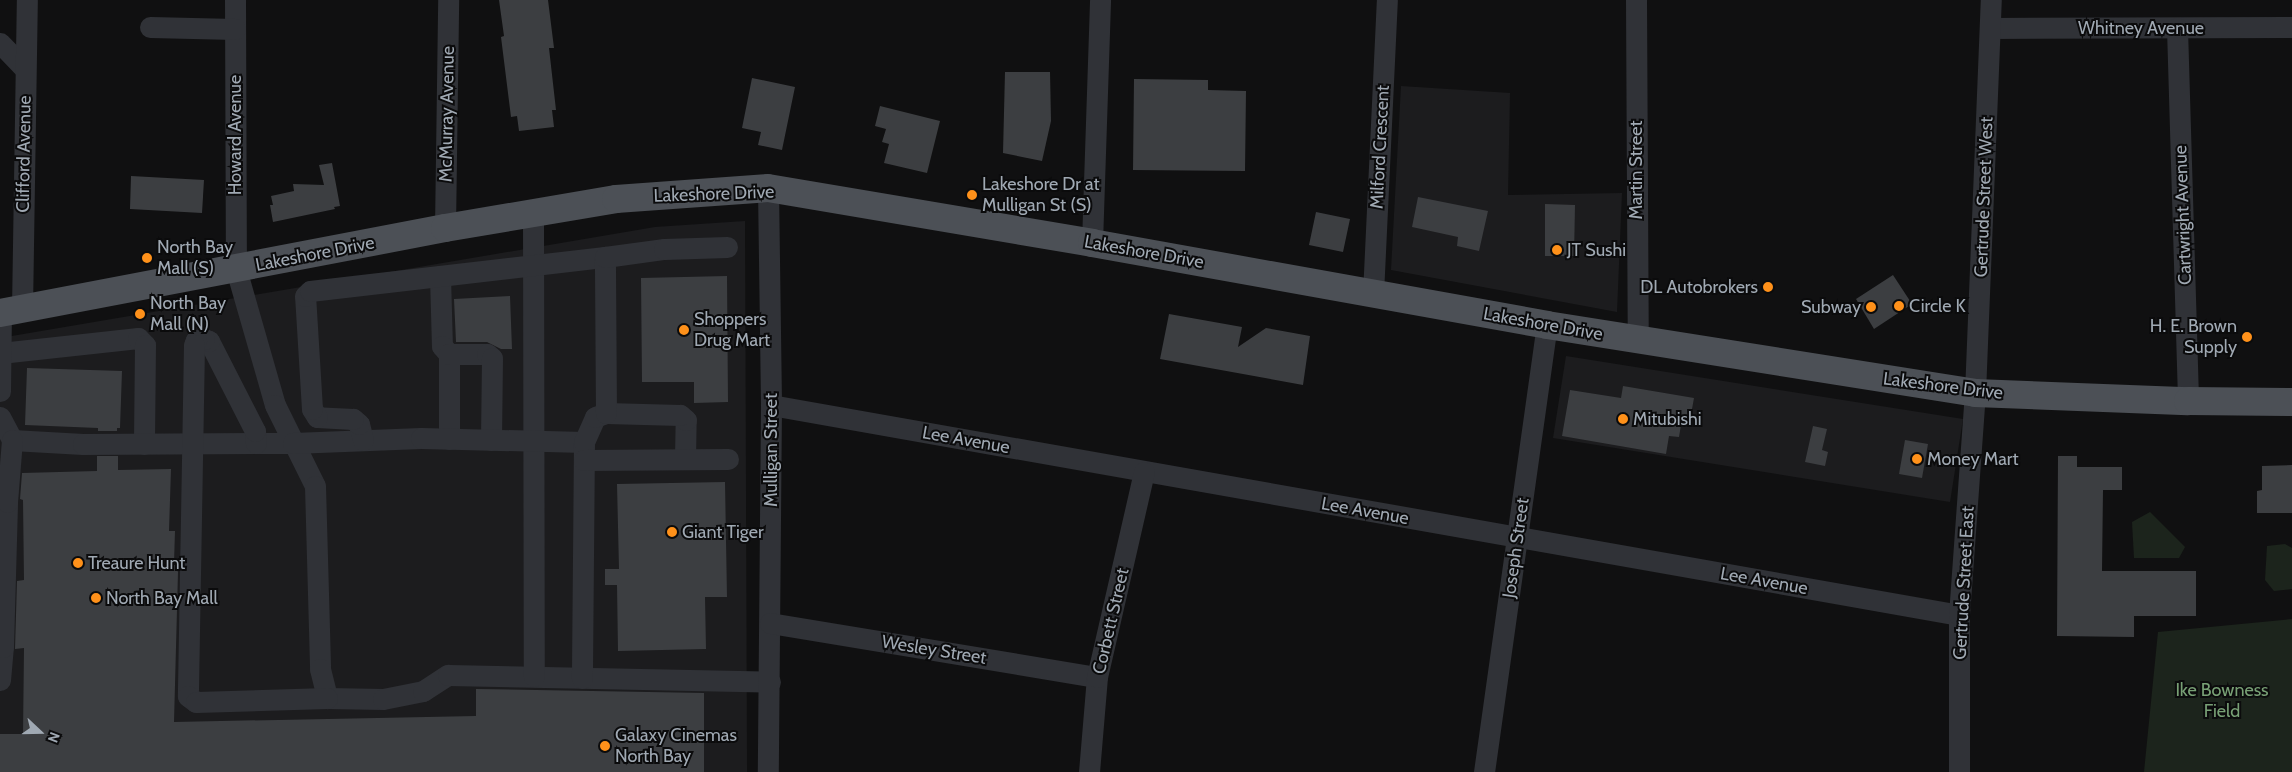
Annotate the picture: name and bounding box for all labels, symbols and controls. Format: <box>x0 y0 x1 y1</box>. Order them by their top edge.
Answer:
street label: Whitney Avenue <box>2078 17 2204 39</box>
street label: McMurray Avenue <box>435 46 459 182</box>
street label: Howard Avenue <box>224 75 246 195</box>
street label: Milford Crescent <box>1366 85 1394 209</box>
street label: Clifford Avenue <box>12 95 36 213</box>
street label: Gertrude Street West <box>1970 116 1998 278</box>
street label: Martin Street <box>1625 120 1647 220</box>
street label: Cartwright Avenue <box>2170 145 2196 285</box>
place label: Lakeshore Dr at Mulligan St (S) <box>982 174 1100 216</box>
street label: Lakeshore Drive <box>653 181 775 207</box>
marker: Lakeshore Dr at Mulligan St (S) <box>966 189 978 201</box>
street label: Lakeshore Drive <box>1083 231 1205 273</box>
street label: Lakeshore Drive <box>254 232 376 276</box>
place label: North Bay Mall (S) <box>157 237 233 280</box>
place label: JT Sushi <box>1567 239 1626 261</box>
marker: JT Sushi <box>1551 244 1563 256</box>
marker: North Bay Mall (S) <box>141 252 153 264</box>
place label: DL Autobrokers <box>1640 276 1758 298</box>
marker: DL Autobrokers <box>1762 281 1774 293</box>
place label: North Bay Mall (N) <box>150 293 226 336</box>
place label: Circle K <box>1909 295 1966 317</box>
place label: Subway <box>1801 296 1861 318</box>
marker: Circle K <box>1893 300 1905 312</box>
marker: Subway <box>1865 301 1877 313</box>
street label: Lakeshore Drive <box>1482 303 1604 345</box>
marker: North Bay Mall (N) <box>134 308 146 320</box>
place label: Shoppers Drug Mart <box>694 309 770 352</box>
place label: H. E. Brown Supply <box>2150 316 2237 358</box>
marker: Shoppers Drug Mart <box>678 324 690 336</box>
marker: H. E. Brown Supply <box>2241 331 2253 343</box>
street label: Lakeshore Drive <box>1882 368 2004 404</box>
street label: Mulligan Street <box>760 393 782 507</box>
place label: Mitubishi <box>1633 408 1702 430</box>
marker: Mitubishi <box>1617 413 1629 425</box>
street label: Lee Avenue <box>921 422 1011 458</box>
place label: Money Mart <box>1927 448 2019 470</box>
marker: Money Mart <box>1911 453 1923 465</box>
street label: Lee Avenue <box>1320 493 1410 529</box>
street label: Joseph Street <box>1498 496 1534 600</box>
street label: Gertrude Street East <box>1949 506 1979 660</box>
place label: Giant Tiger <box>682 521 764 543</box>
marker: Giant Tiger <box>666 526 678 538</box>
place label: Treaure Hunt <box>88 552 185 574</box>
marker: Treaure Hunt <box>72 557 84 569</box>
street label: Lee Avenue <box>1719 563 1809 599</box>
street label: Corbett Street <box>1088 566 1134 676</box>
place label: North Bay Mall <box>106 587 218 609</box>
marker: North Bay Mall <box>90 592 102 604</box>
street label: Wesley Street <box>880 631 988 669</box>
park label: Ike Bowness Field <box>2175 680 2269 722</box>
north arrow <box>15 707 65 757</box>
place label: Galaxy Cinemas North Bay <box>615 725 737 768</box>
text: N <box>44 730 64 745</box>
marker: Galaxy Cinemas North Bay <box>599 740 611 752</box>

